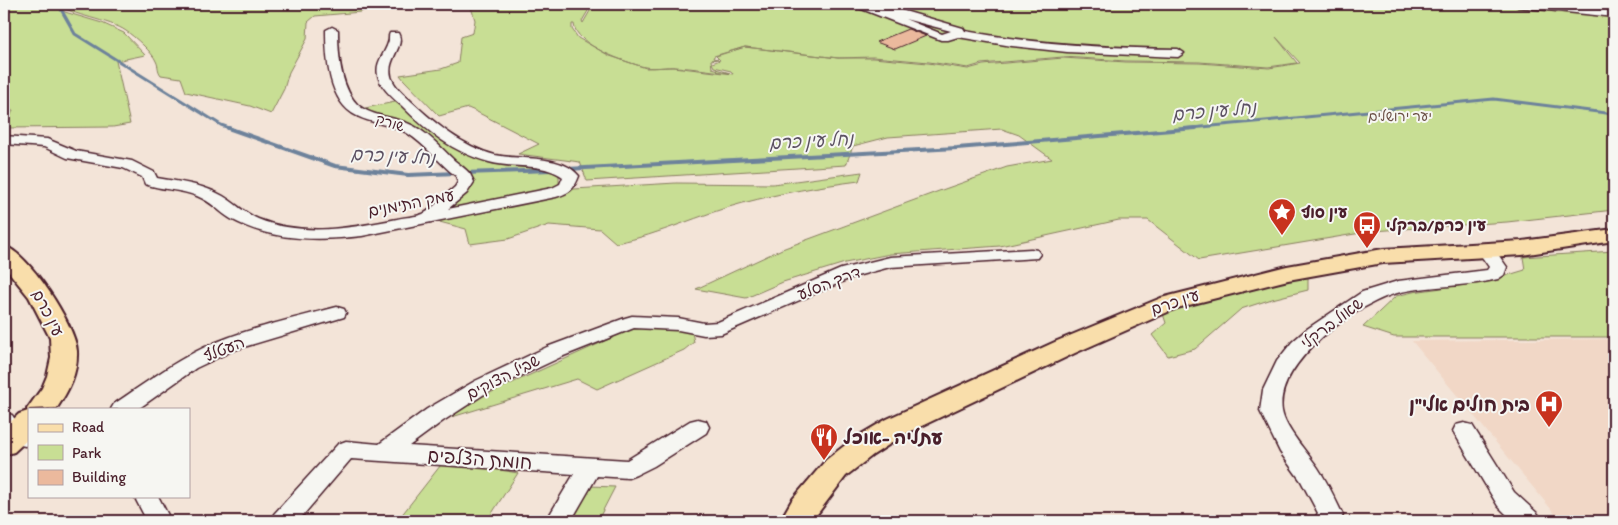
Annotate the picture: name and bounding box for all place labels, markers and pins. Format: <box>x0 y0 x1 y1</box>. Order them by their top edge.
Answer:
place icon: עין סוף <box>1267 197 1297 236</box>
place label: עין סוף <box>1301 203 1348 222</box>
bus stop icon: עין כרם/ברקלי <box>1352 210 1382 249</box>
place label: עין כרם/ברקלי <box>1386 216 1487 235</box>
hospital icon: בית חולים אלי"ן <box>1534 389 1564 428</box>
place label: בית חולים אלי"ן <box>1409 393 1530 416</box>
restaurant icon: עתליה -אוכל <box>809 422 839 461</box>
place label: עתליה -אוכל <box>843 426 943 449</box>

